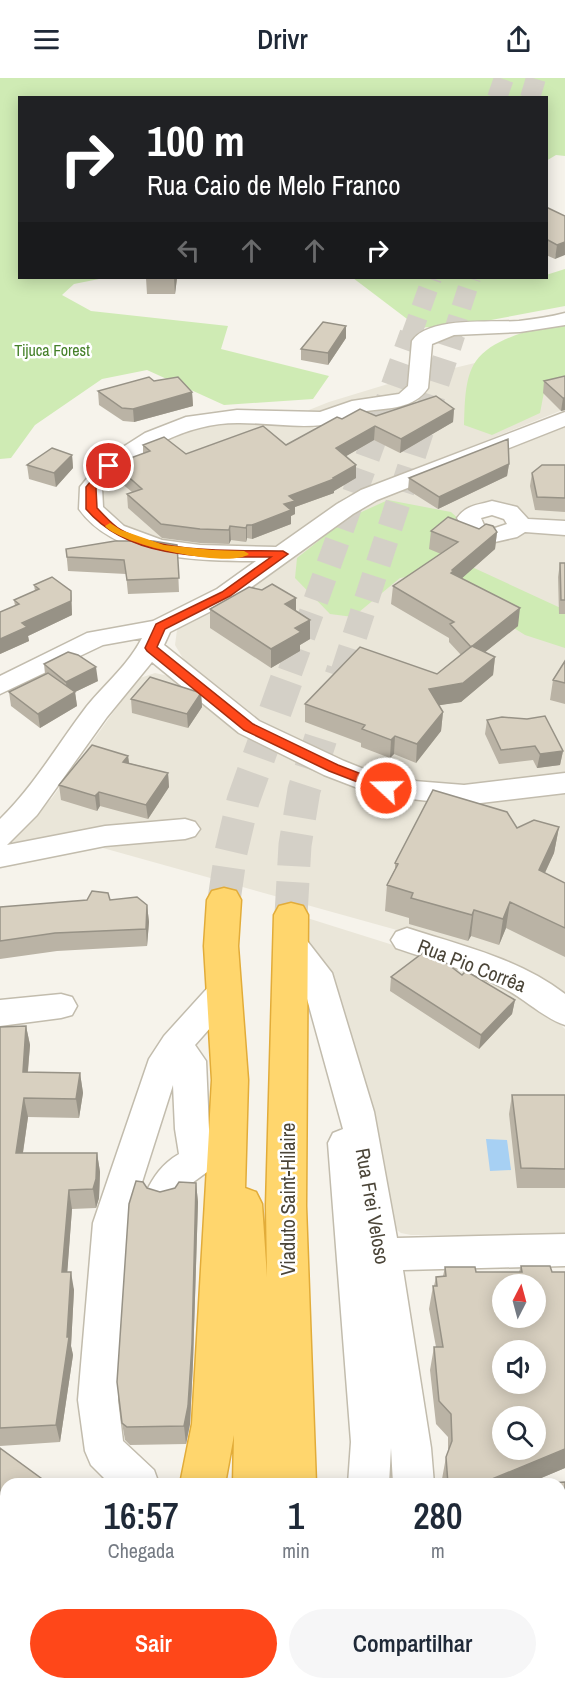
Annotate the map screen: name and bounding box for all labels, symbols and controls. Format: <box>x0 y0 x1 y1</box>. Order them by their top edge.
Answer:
text: Drivr <box>257 21 308 57</box>
icon: menu <box>30 23 63 56</box>
icon: share <box>502 23 535 56</box>
text: 100 m <box>147 113 245 169</box>
icon: right <box>48 120 126 198</box>
text: Rua Caio de Melo Franco <box>147 167 401 203</box>
icon: left <box>172 234 205 267</box>
icon: ahead <box>235 234 268 267</box>
icon: ahead <box>298 234 331 267</box>
icon: right <box>361 234 394 267</box>
park label: Tijuca Forest <box>14 339 90 361</box>
pin <box>83 440 134 491</box>
icon: arrive <box>92 449 125 482</box>
position arrow <box>354 756 418 820</box>
street label: Rua Pio Corrêa <box>414 932 530 998</box>
street label: Viaduto Saint-Hilaire <box>274 1123 301 1275</box>
street label: Rua Frei Veloso <box>349 1146 397 1266</box>
north arrow <box>492 1274 546 1328</box>
map controls <box>492 1274 546 1460</box>
button: sound <box>492 1340 546 1394</box>
button: search <box>492 1406 546 1460</box>
text: 16:57 <box>104 1492 179 1540</box>
text: 1 <box>288 1492 304 1540</box>
text: 280 <box>413 1492 462 1540</box>
text: Chegada <box>108 1537 174 1564</box>
text: min <box>282 1537 310 1564</box>
text: m <box>431 1537 445 1564</box>
button: Sair <box>30 1609 277 1678</box>
button: Compartilhar <box>289 1609 536 1678</box>

